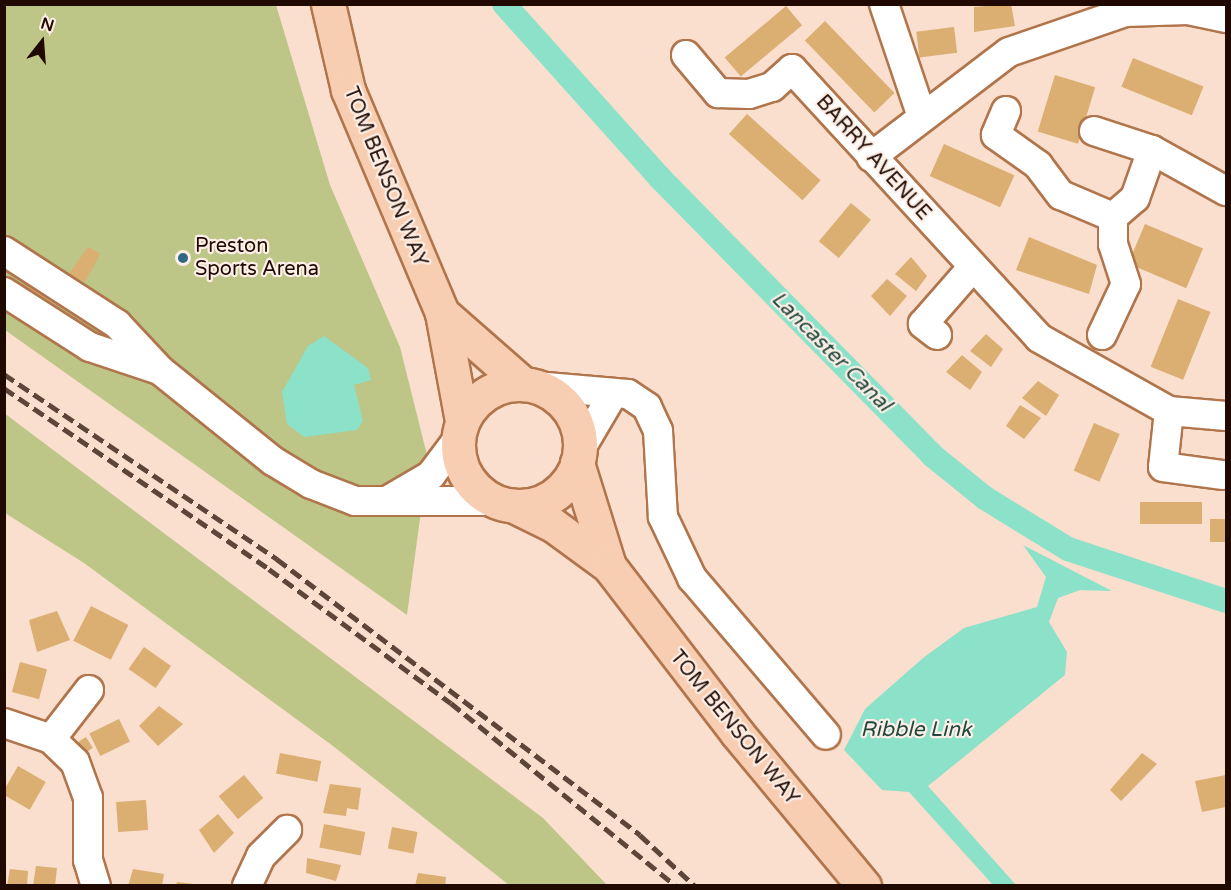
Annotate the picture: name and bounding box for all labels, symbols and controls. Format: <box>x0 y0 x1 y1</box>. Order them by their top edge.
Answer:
north arrow <box>12 12 72 72</box>
text: N <box>38 13 56 36</box>
street label: TOM BENSON WAY <box>338 84 432 270</box>
street label: BARRY AVENUE <box>811 91 935 225</box>
place label: Preston Sports Arena <box>195 234 319 281</box>
marker: Preston Sports Arena <box>176 251 190 265</box>
water label: Lancaster Canal <box>766 287 896 417</box>
street label: TOM BENSON WAY <box>664 646 804 810</box>
water label: Ribble Link <box>861 717 971 743</box>

